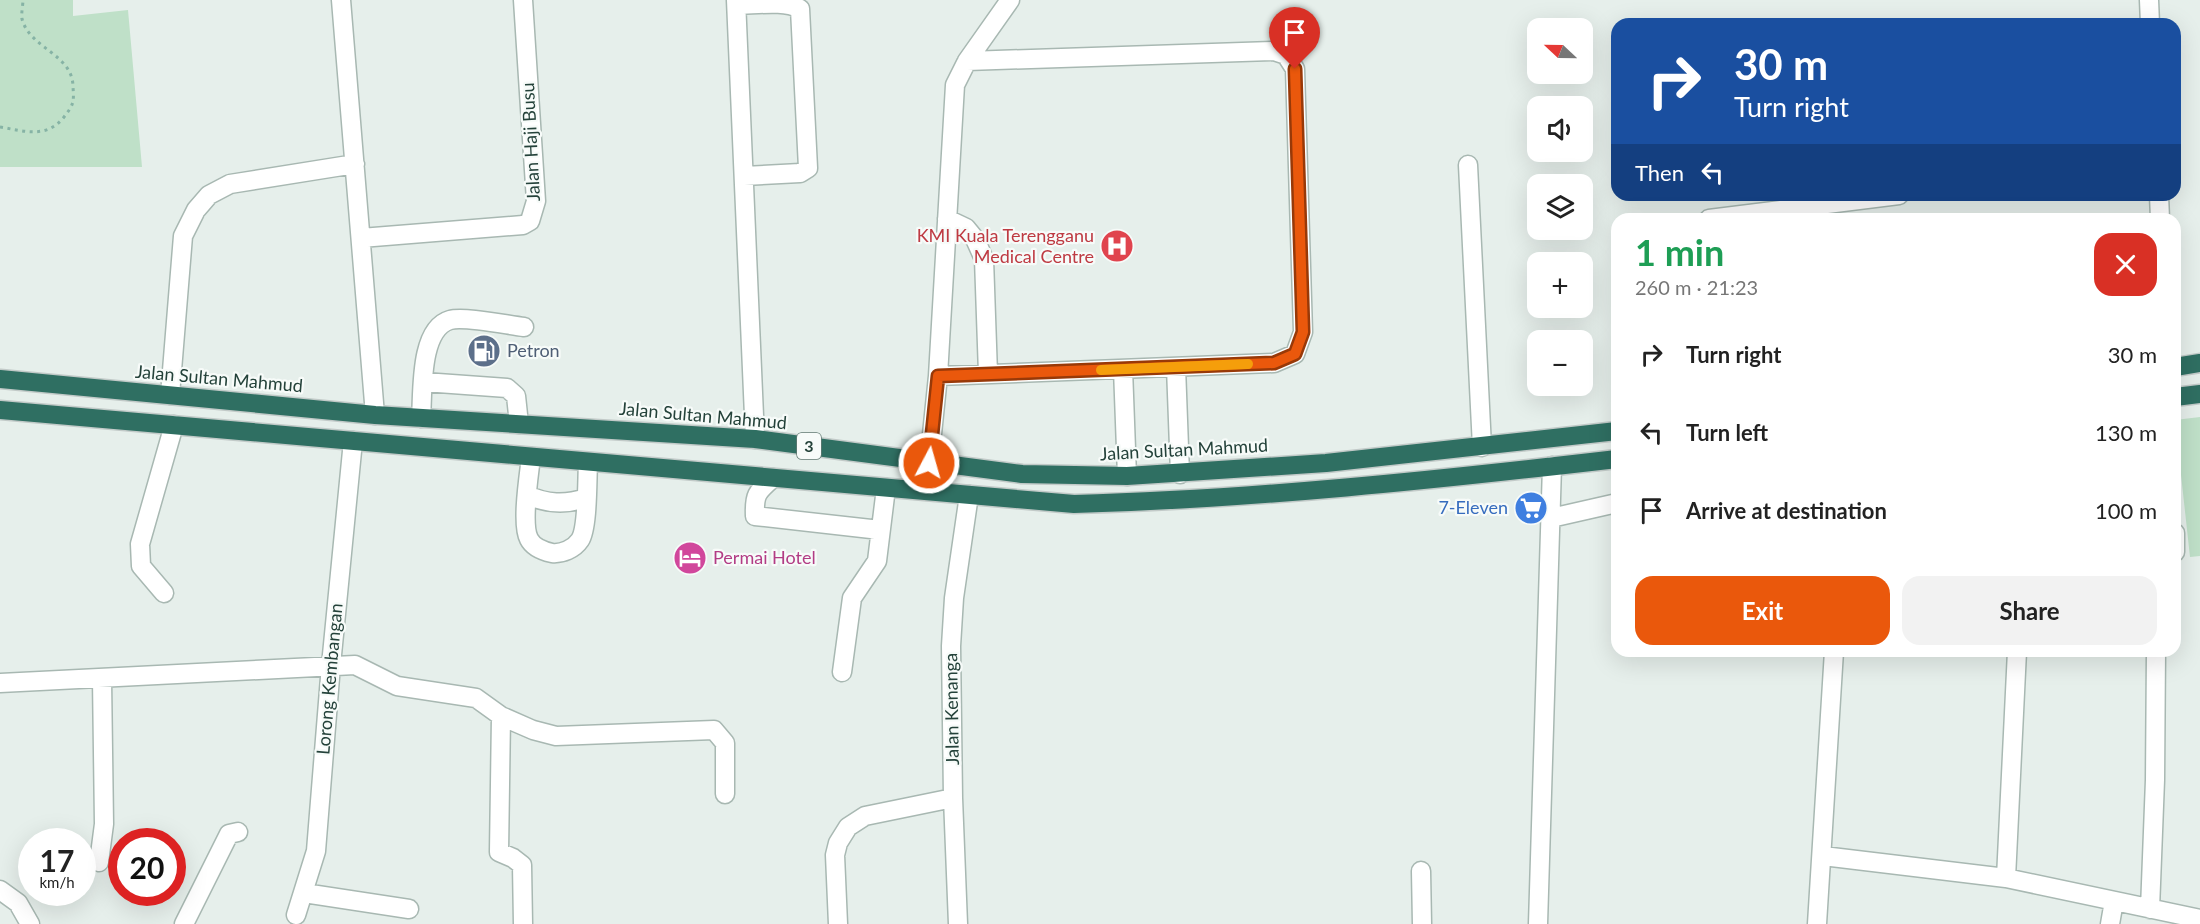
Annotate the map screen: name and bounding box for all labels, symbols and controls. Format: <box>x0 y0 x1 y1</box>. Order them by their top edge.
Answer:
pin <box>1269 7 1320 69</box>
icon: arrive <box>1278 16 1311 49</box>
north arrow <box>1527 18 1593 84</box>
map controls <box>1527 18 1593 396</box>
text: 30 m <box>1734 39 1828 89</box>
icon: right <box>1635 42 1713 120</box>
street label: Jalan Haji Busu <box>516 82 544 202</box>
text: Turn right <box>1734 90 1849 123</box>
button: sound <box>1527 96 1593 162</box>
icon: left <box>1696 156 1729 189</box>
text: Then <box>1635 159 1684 186</box>
button: layers <box>1527 174 1593 240</box>
place label: KMI Kuala Terengganu Medical Centre <box>917 224 1094 267</box>
hospital icon: KMI Kuala Terengganu Medical Centre <box>1099 228 1135 264</box>
text: 1 min <box>1635 230 1724 274</box>
button: close <box>2094 233 2157 296</box>
button: + <box>1527 252 1593 318</box>
text: 260 m · 21:23 <box>1635 275 1758 299</box>
button: − <box>1527 330 1593 396</box>
fuel station icon: Petron <box>466 333 502 369</box>
icon: right <box>1635 338 1668 371</box>
place label: Petron <box>507 339 560 361</box>
text: Turn right <box>1686 341 1781 368</box>
text: 30 m <box>2108 341 2157 368</box>
street label: Jalan Sultan Mahmud <box>134 360 304 396</box>
street label: Jalan Sultan Mahmud <box>618 397 788 433</box>
icon: left <box>1635 416 1668 449</box>
text: Turn left <box>1686 419 1768 446</box>
text: 130 m <box>2095 419 2157 446</box>
position arrow <box>897 431 961 495</box>
road number: 3 <box>797 433 821 459</box>
street label: Jalan Sultan Mahmud <box>1099 434 1269 464</box>
supermarket icon: 7-Eleven <box>1513 490 1549 526</box>
icon: arrive <box>1635 494 1668 527</box>
place label: 7-Eleven <box>1438 496 1508 518</box>
text: Arrive at destination <box>1686 497 1887 524</box>
text: 100 m <box>2095 497 2157 524</box>
hotel icon: Permai Hotel <box>672 540 708 576</box>
place label: Permai Hotel <box>713 546 816 568</box>
button: Exit <box>1635 576 1890 645</box>
button: Share <box>1902 576 2157 645</box>
street label: Lorong Kembangan <box>311 602 347 756</box>
street label: Jalan Kenanga <box>939 653 963 765</box>
speed limit sign: 20 <box>108 828 186 906</box>
text: 17 <box>40 842 74 878</box>
text: km/h <box>39 873 75 891</box>

